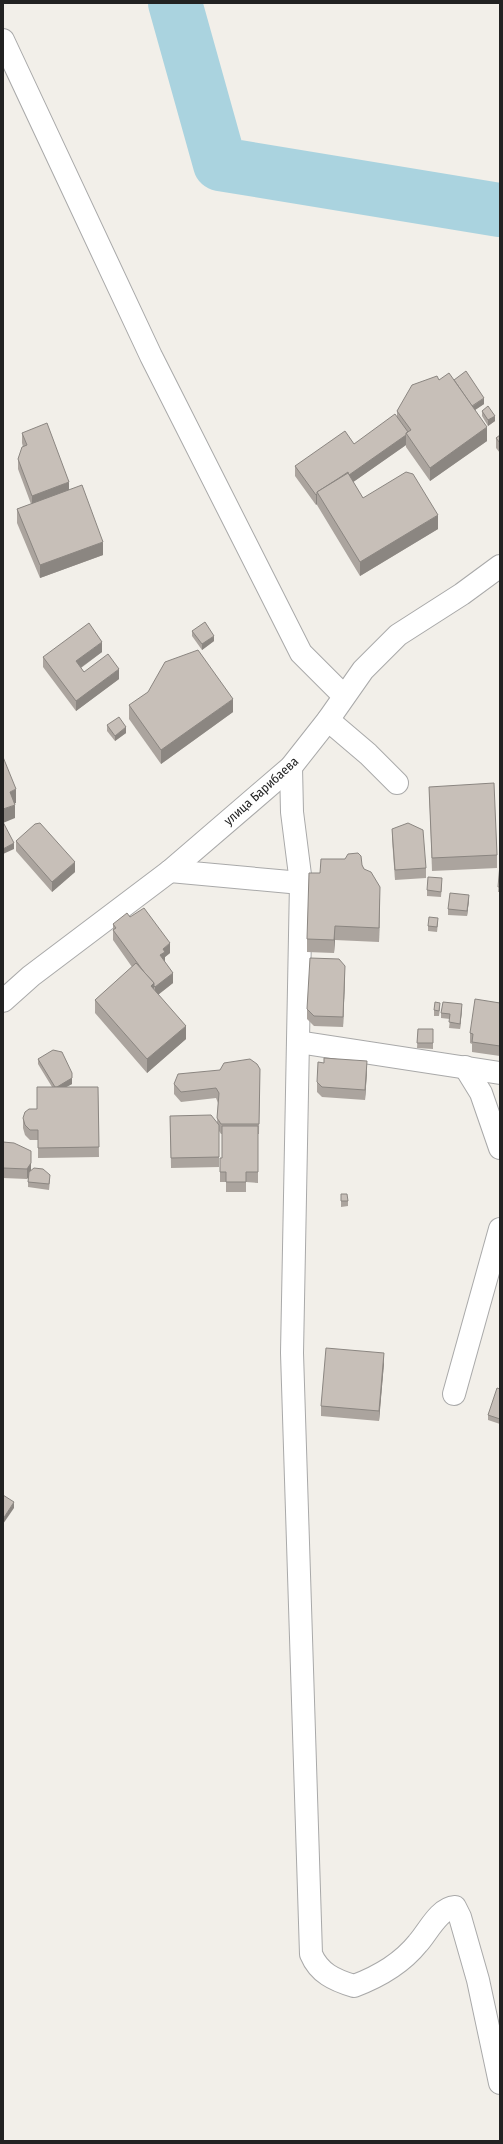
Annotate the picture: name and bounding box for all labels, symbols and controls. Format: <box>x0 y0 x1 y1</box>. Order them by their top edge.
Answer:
street label: улица Барибаева <box>221 754 301 828</box>

